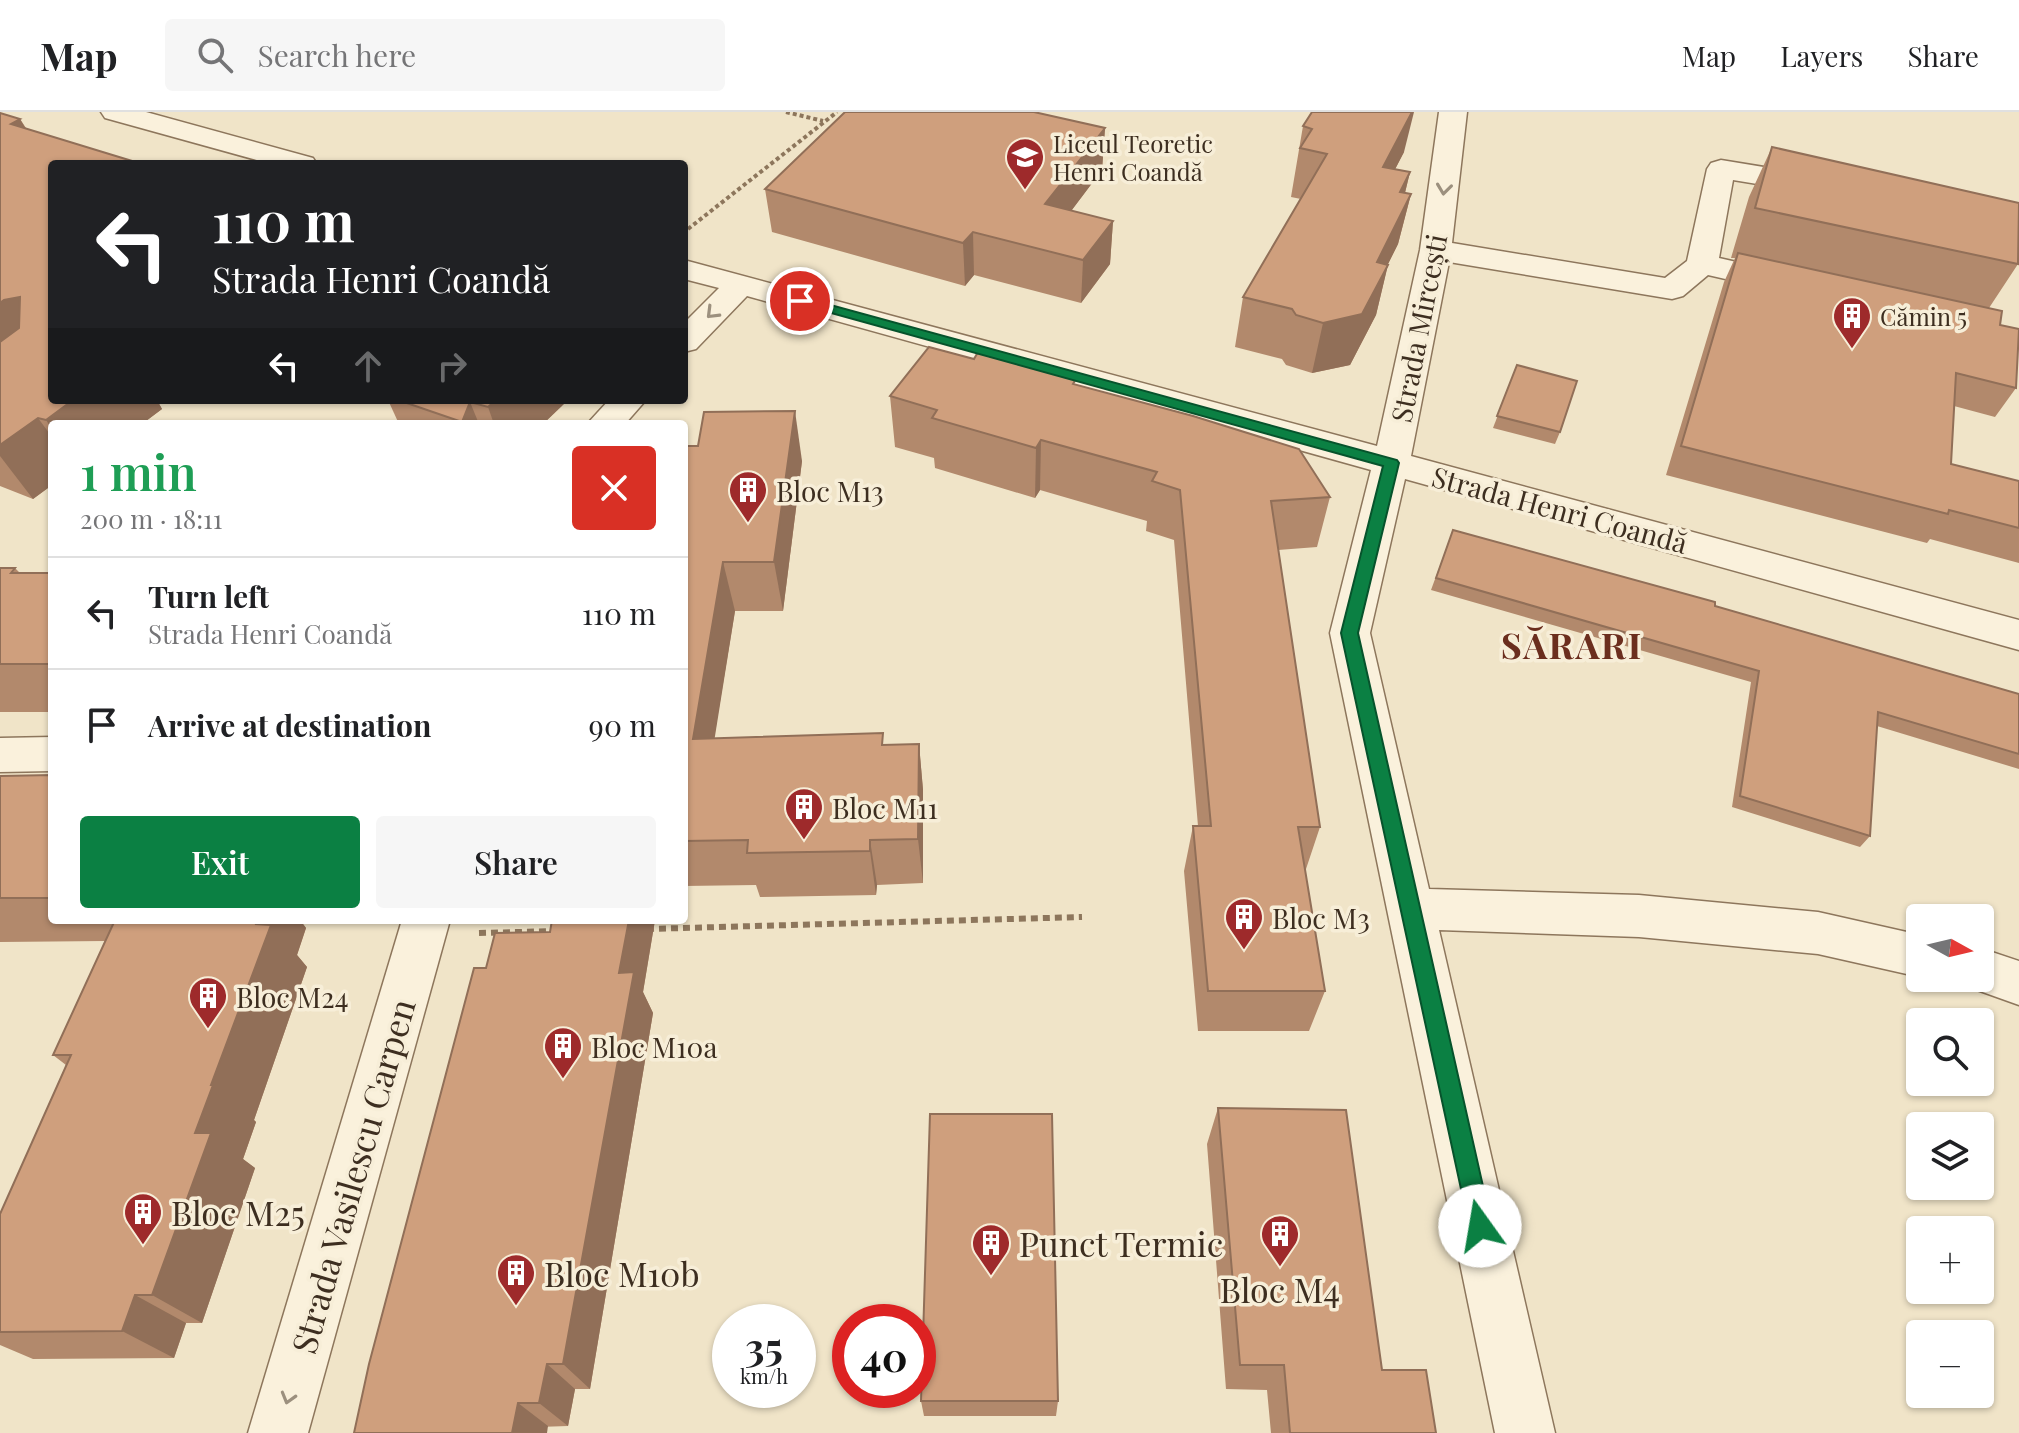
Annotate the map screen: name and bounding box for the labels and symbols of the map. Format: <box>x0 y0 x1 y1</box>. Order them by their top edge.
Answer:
place label: Liceul Teoretic Henri Coandă <box>1053 127 1213 187</box>
school or university icon: Liceul Teoretic Henri Coandă <box>1004 136 1046 191</box>
one-way arrow <box>1435 183 1452 196</box>
street label: Strada Mircești <box>1382 231 1454 425</box>
pin <box>766 267 834 335</box>
building icon: Cămin 5 <box>1831 295 1873 350</box>
place label: Cămin 5 <box>1880 300 1967 332</box>
one-way arrow <box>707 304 721 318</box>
street label: Strada Henri Coandă <box>1428 457 1692 561</box>
building icon: Bloc M13 <box>727 469 769 524</box>
place label: Bloc M13 <box>776 472 884 509</box>
district label: SĂRARI <box>1501 620 1643 668</box>
building icon: Bloc M11 <box>783 786 825 841</box>
place label: Bloc M11 <box>832 789 938 826</box>
building icon: Bloc M3 <box>1223 896 1265 951</box>
place label: Bloc M3 <box>1272 899 1370 936</box>
north arrow <box>1906 904 1994 992</box>
building icon: Bloc M24 <box>187 975 229 1030</box>
place label: Bloc M24 <box>236 978 348 1015</box>
street label: Strada Vasilescu Carpen <box>279 993 425 1359</box>
building icon: Bloc M10a <box>542 1025 584 1080</box>
place label: Bloc M10a <box>591 1028 717 1065</box>
position arrow <box>1438 1184 1522 1268</box>
place label: Bloc M25 <box>171 1189 305 1235</box>
building icon: Bloc M25 <box>122 1191 164 1246</box>
building icon: Bloc M4 <box>1259 1213 1301 1268</box>
place label: Punct Termic <box>1019 1220 1223 1266</box>
building icon: Punct Termic <box>970 1222 1012 1277</box>
place label: Bloc M10b <box>544 1250 700 1296</box>
building icon: Bloc M10b <box>495 1252 537 1307</box>
place label: Bloc M4 <box>1220 1266 1340 1312</box>
speed limit sign: 40 <box>832 1304 936 1408</box>
one-way arrow <box>281 1391 297 1405</box>

